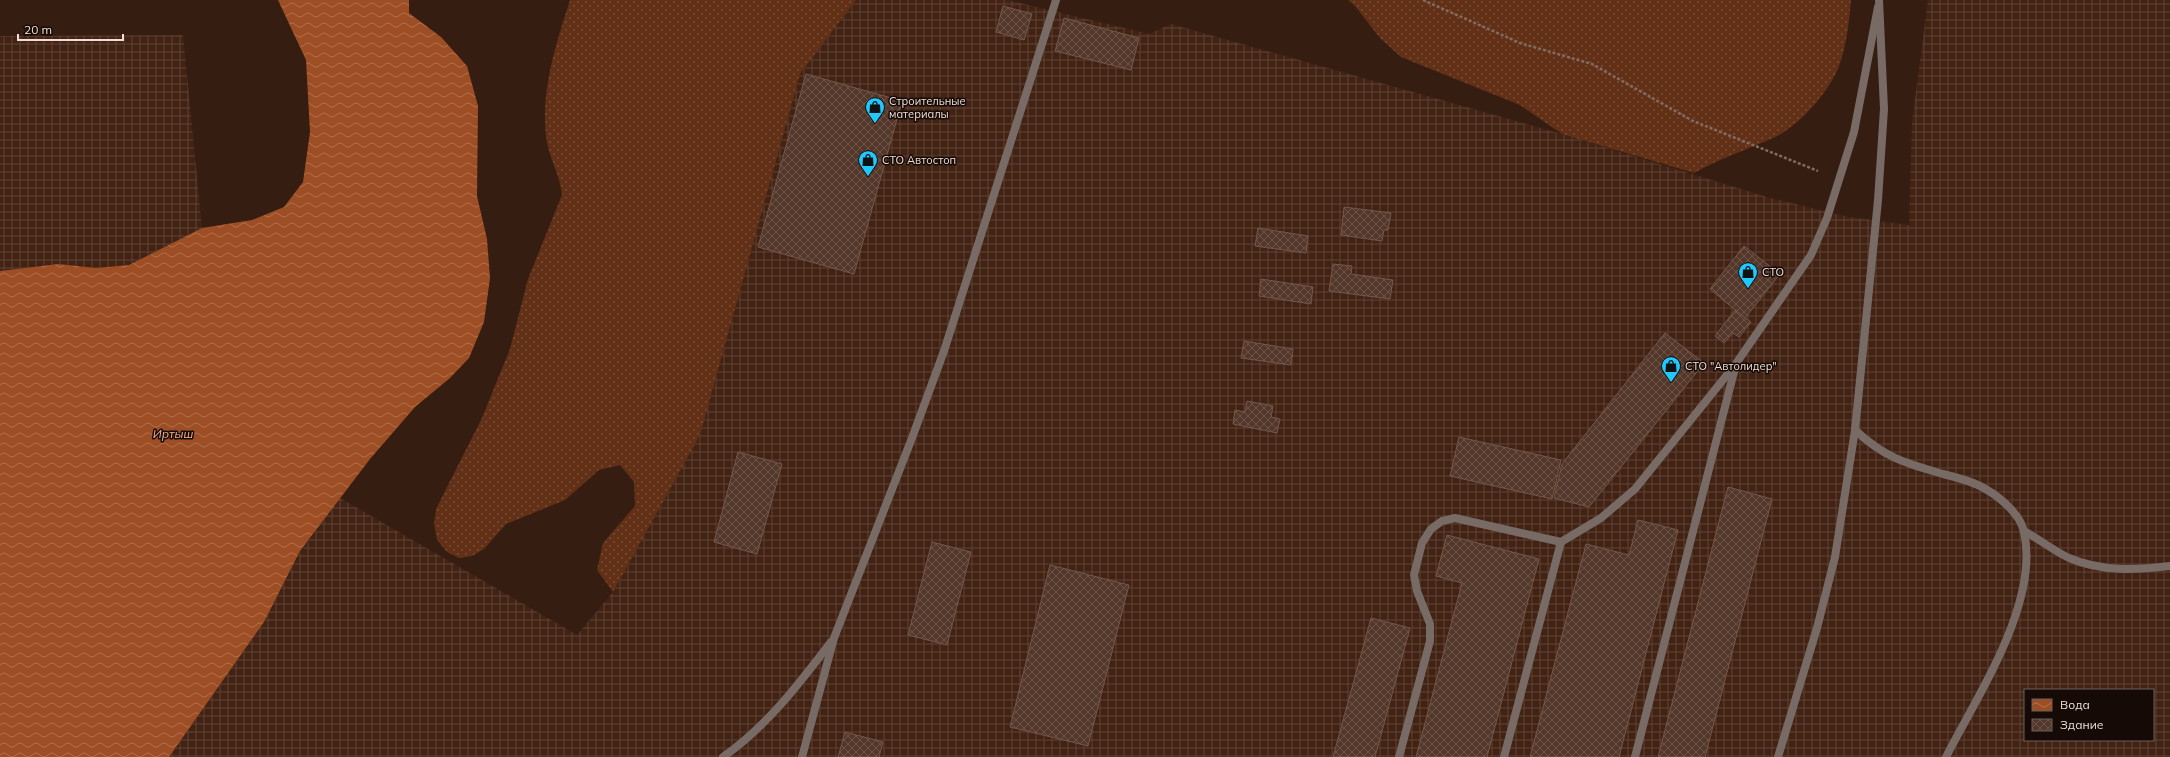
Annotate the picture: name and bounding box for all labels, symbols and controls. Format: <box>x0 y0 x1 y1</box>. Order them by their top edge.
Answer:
scale bar <box>18 16 123 42</box>
text: 20 m <box>24 22 52 37</box>
place label: Строительные материалы <box>889 94 966 121</box>
shop icon: Строительные материалы <box>864 96 886 124</box>
shop icon: СТО Автостоп <box>857 149 879 177</box>
place label: СТО Автостоп <box>882 153 956 167</box>
shop icon: СТО <box>1737 261 1759 289</box>
place label: СТО <box>1762 265 1784 279</box>
shop icon: СТО "Автолидер" <box>1660 355 1682 383</box>
place label: СТО "Автолидер" <box>1685 359 1777 373</box>
water label: Иртыш <box>153 426 193 441</box>
legend <box>2024 689 2154 741</box>
text: Вода <box>2060 697 2090 712</box>
text: Здание <box>2060 717 2104 732</box>

